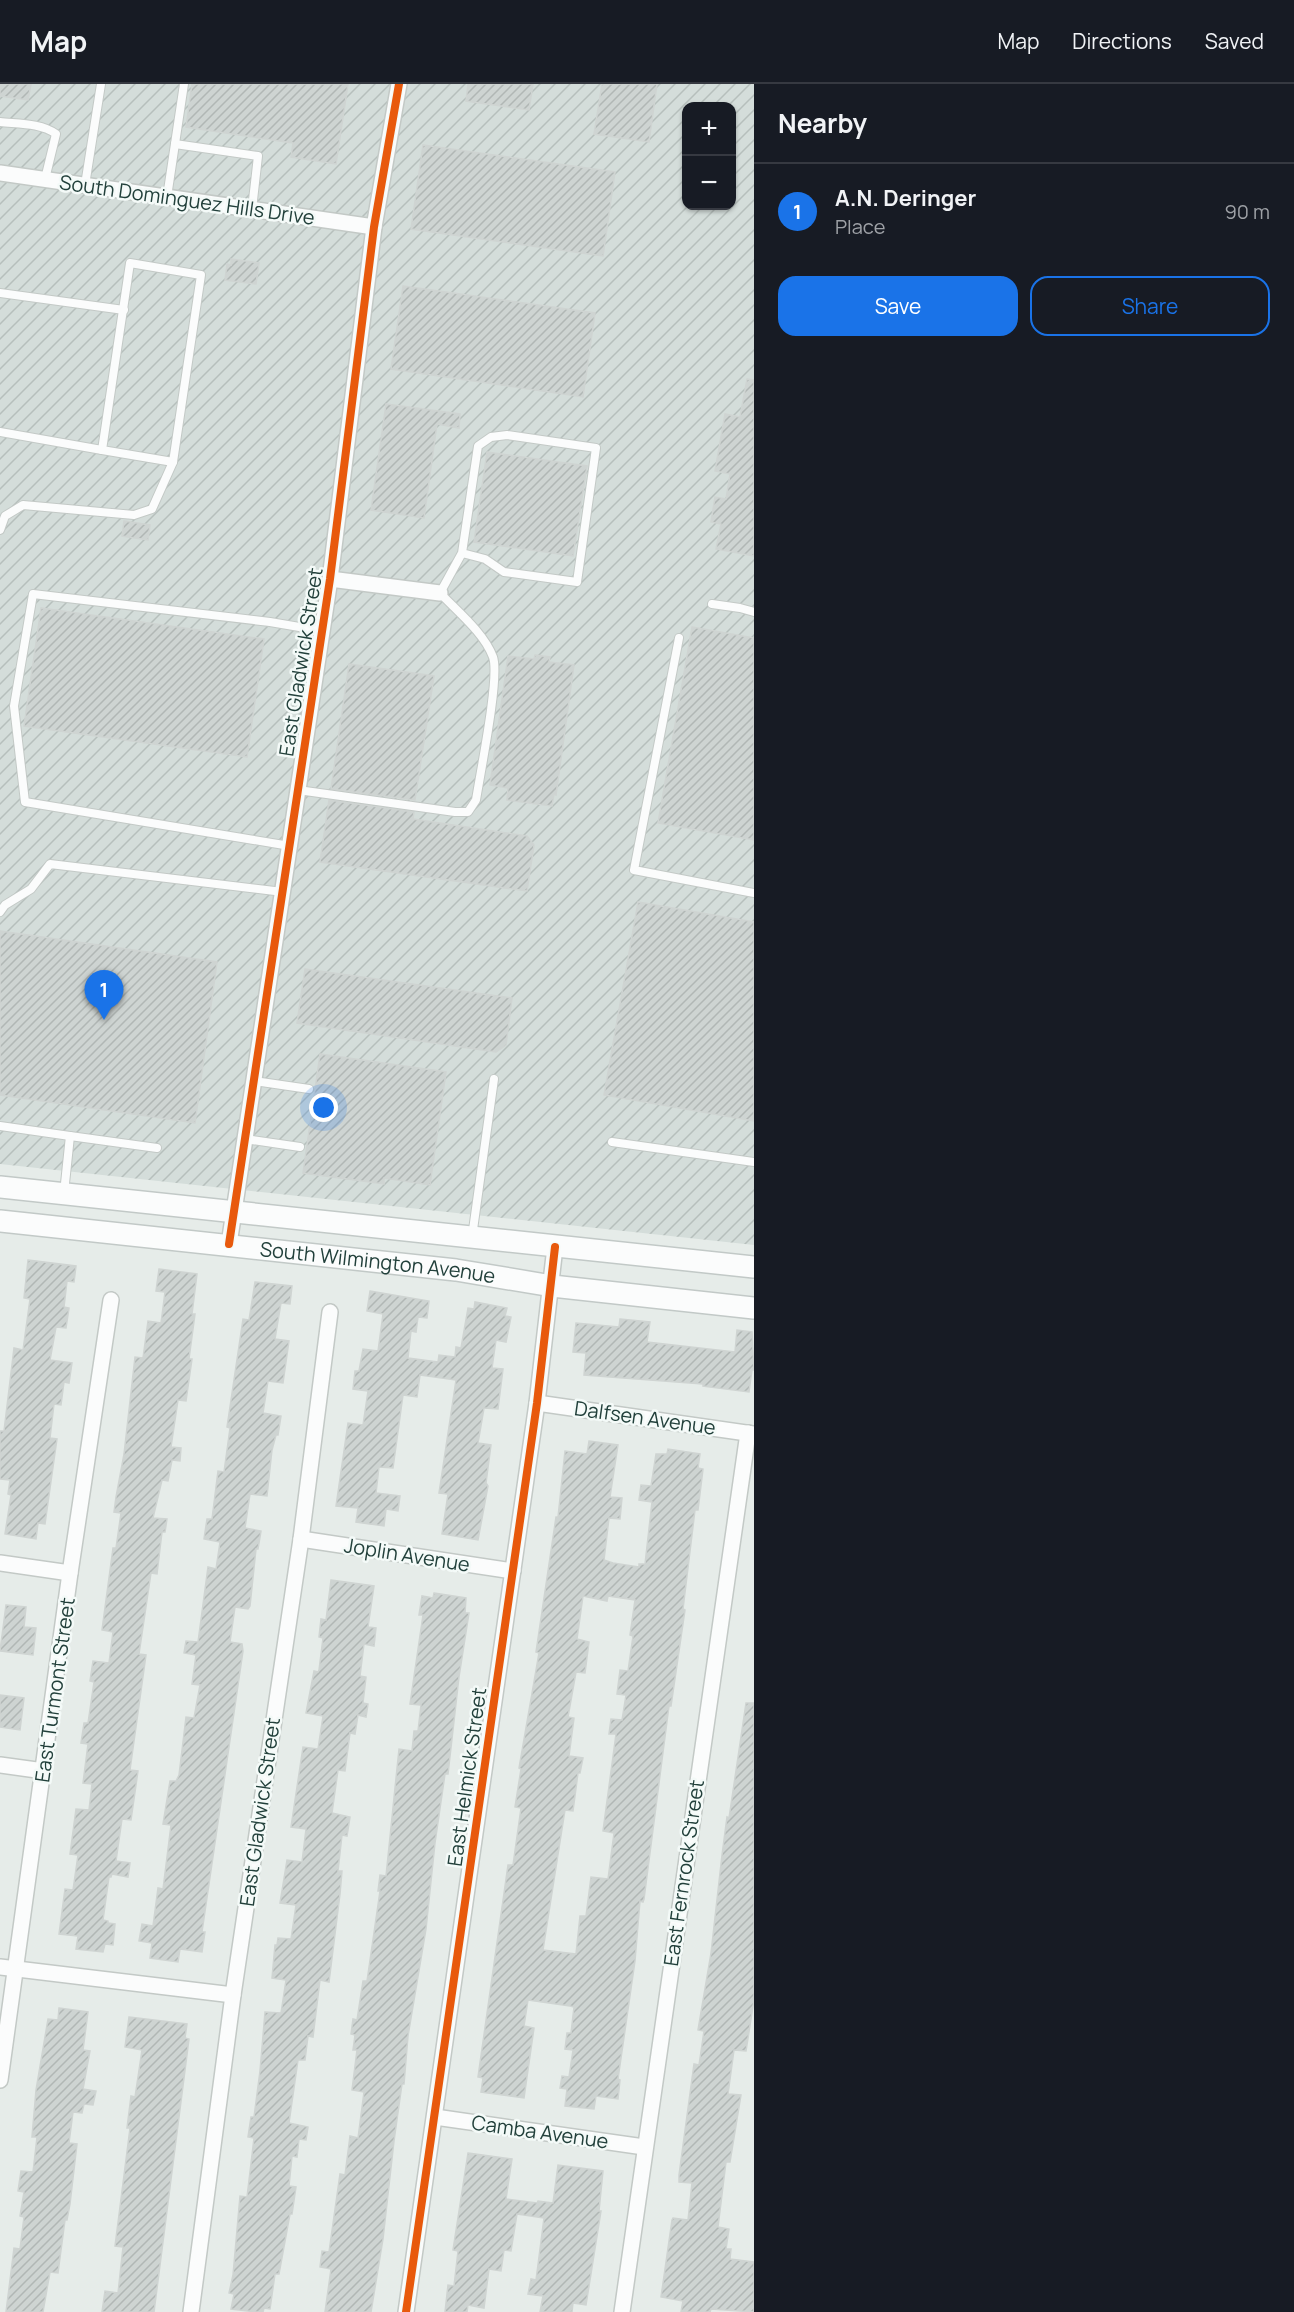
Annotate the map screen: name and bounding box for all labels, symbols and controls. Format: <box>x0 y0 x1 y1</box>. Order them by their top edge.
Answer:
text: Map <box>30 22 87 60</box>
text: Map <box>998 27 1039 55</box>
text: Directions <box>1072 27 1172 55</box>
text: Saved <box>1205 27 1264 55</box>
map controls <box>682 102 736 210</box>
button: + <box>682 102 736 156</box>
text: Nearby <box>778 105 867 141</box>
button: − <box>682 156 736 210</box>
street label: South Dominguez Hills Drive <box>58 168 317 231</box>
text: A.N. Deringer <box>835 183 976 213</box>
text: 1 <box>793 198 802 225</box>
text: 90 m <box>1224 198 1270 225</box>
text: Place <box>835 213 885 240</box>
button: Save <box>778 276 1018 336</box>
button: Share <box>1030 276 1270 336</box>
street label: East Gladwick Street <box>272 566 329 758</box>
pin: 1 <box>84 970 124 1020</box>
your location <box>309 1093 338 1122</box>
street label: South Wilmington Avenue <box>259 1235 498 1289</box>
street label: Dalfsen Avenue <box>573 1394 718 1441</box>
street label: Joplin Avenue <box>342 1531 472 1578</box>
street label: East Turmont Street <box>28 1596 81 1784</box>
street label: East Helmick Street <box>441 1686 492 1868</box>
street label: East Gladwick Street <box>233 1716 286 1908</box>
street label: East Fernrock Street <box>657 1778 710 1968</box>
street label: Camba Avenue <box>470 2109 610 2154</box>

